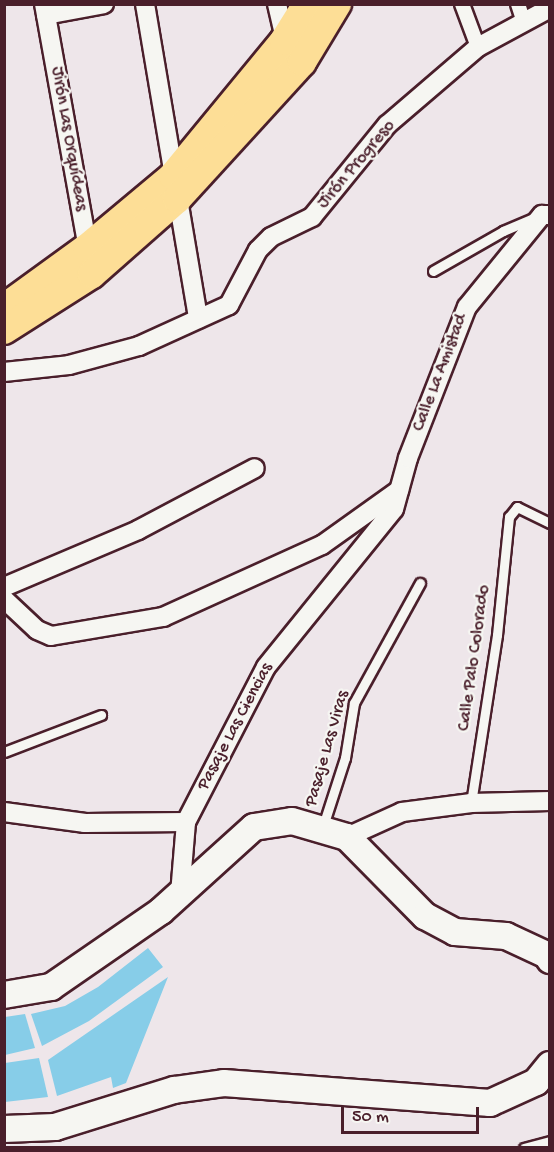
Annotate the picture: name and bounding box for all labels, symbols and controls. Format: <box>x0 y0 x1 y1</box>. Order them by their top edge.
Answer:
street label: Jirón Las Orquídeas <box>45 65 91 213</box>
street label: Jirón Progreso <box>314 116 400 214</box>
street label: Calle La Amistad <box>409 311 473 435</box>
street label: Calle Palo Colorado <box>454 584 496 732</box>
street label: Pasaje Las Ciencias <box>193 660 279 794</box>
street label: Pasaje Las Viras <box>301 688 355 810</box>
scale bar <box>344 1095 482 1133</box>
text: 50 m <box>352 1107 389 1128</box>

